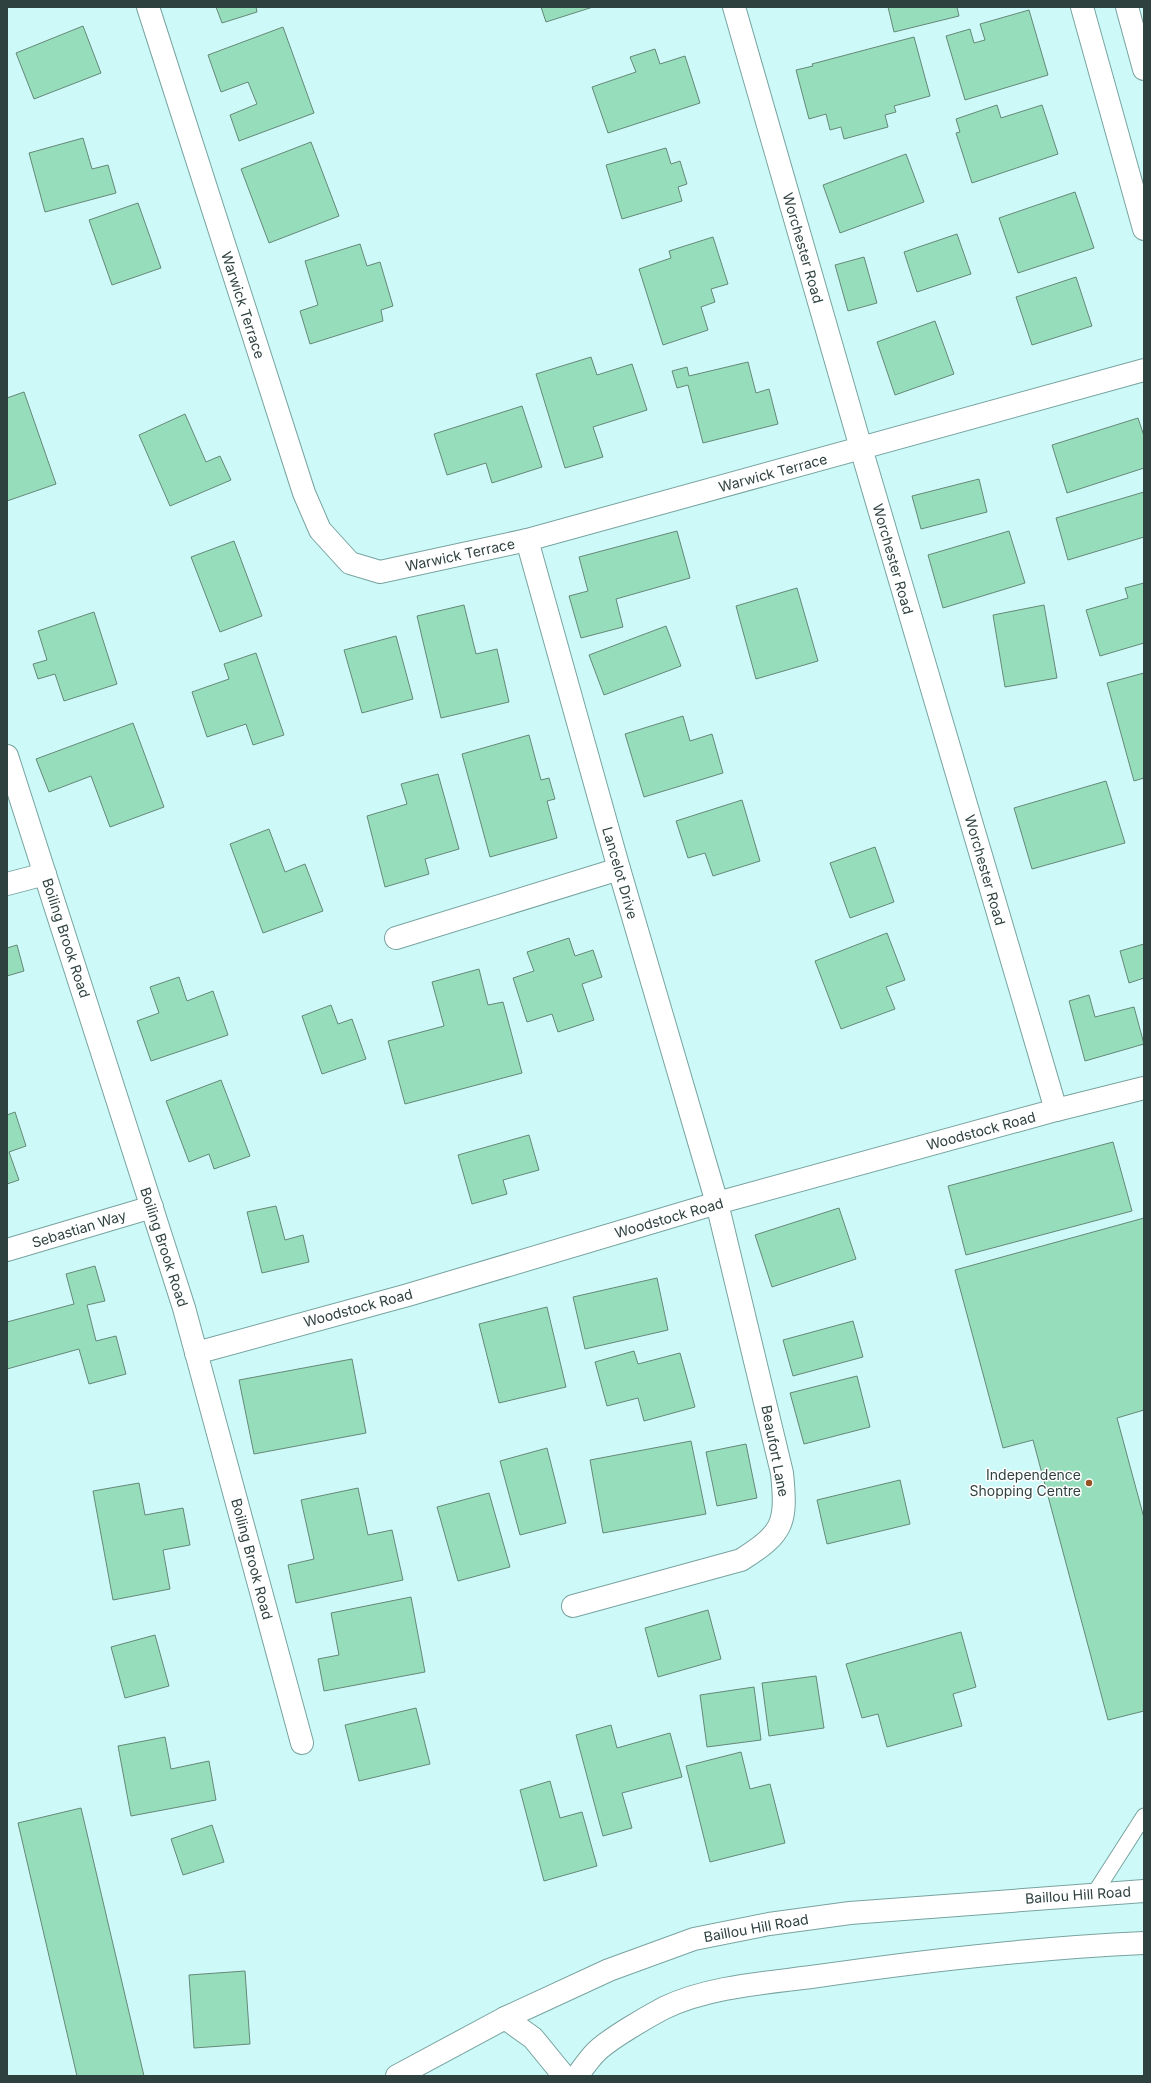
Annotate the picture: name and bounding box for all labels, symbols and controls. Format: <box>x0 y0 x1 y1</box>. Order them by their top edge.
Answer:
street label: Worchester Road <box>780 191 827 305</box>
street label: Warwick Terrace <box>218 249 269 361</box>
street label: Warwick Terrace <box>717 450 829 495</box>
street label: Worchester Road <box>870 502 917 616</box>
street label: Warwick Terrace <box>404 535 516 574</box>
street label: Worchester Road <box>962 813 1009 927</box>
street label: Lancelot Drive <box>599 825 642 921</box>
street label: Boiling Brook Road <box>39 876 94 1000</box>
street label: Woodstock Road <box>925 1108 1037 1153</box>
street label: Boiling Brook Road <box>137 1185 192 1309</box>
street label: Woodstock Road <box>613 1194 725 1241</box>
street label: Sebastian Way <box>30 1206 128 1251</box>
street label: Woodstock Road <box>302 1285 414 1330</box>
street label: Beaufort Lane <box>758 1404 793 1498</box>
place label: Independence Shopping Centre <box>970 1466 1081 1499</box>
marker: Independence Shopping Centre <box>1084 1478 1094 1488</box>
street label: Boiling Brook Road <box>228 1496 277 1621</box>
street label: Baillou Hill Road <box>1024 1882 1131 1907</box>
street label: Baillou Hill Road <box>702 1910 810 1945</box>

